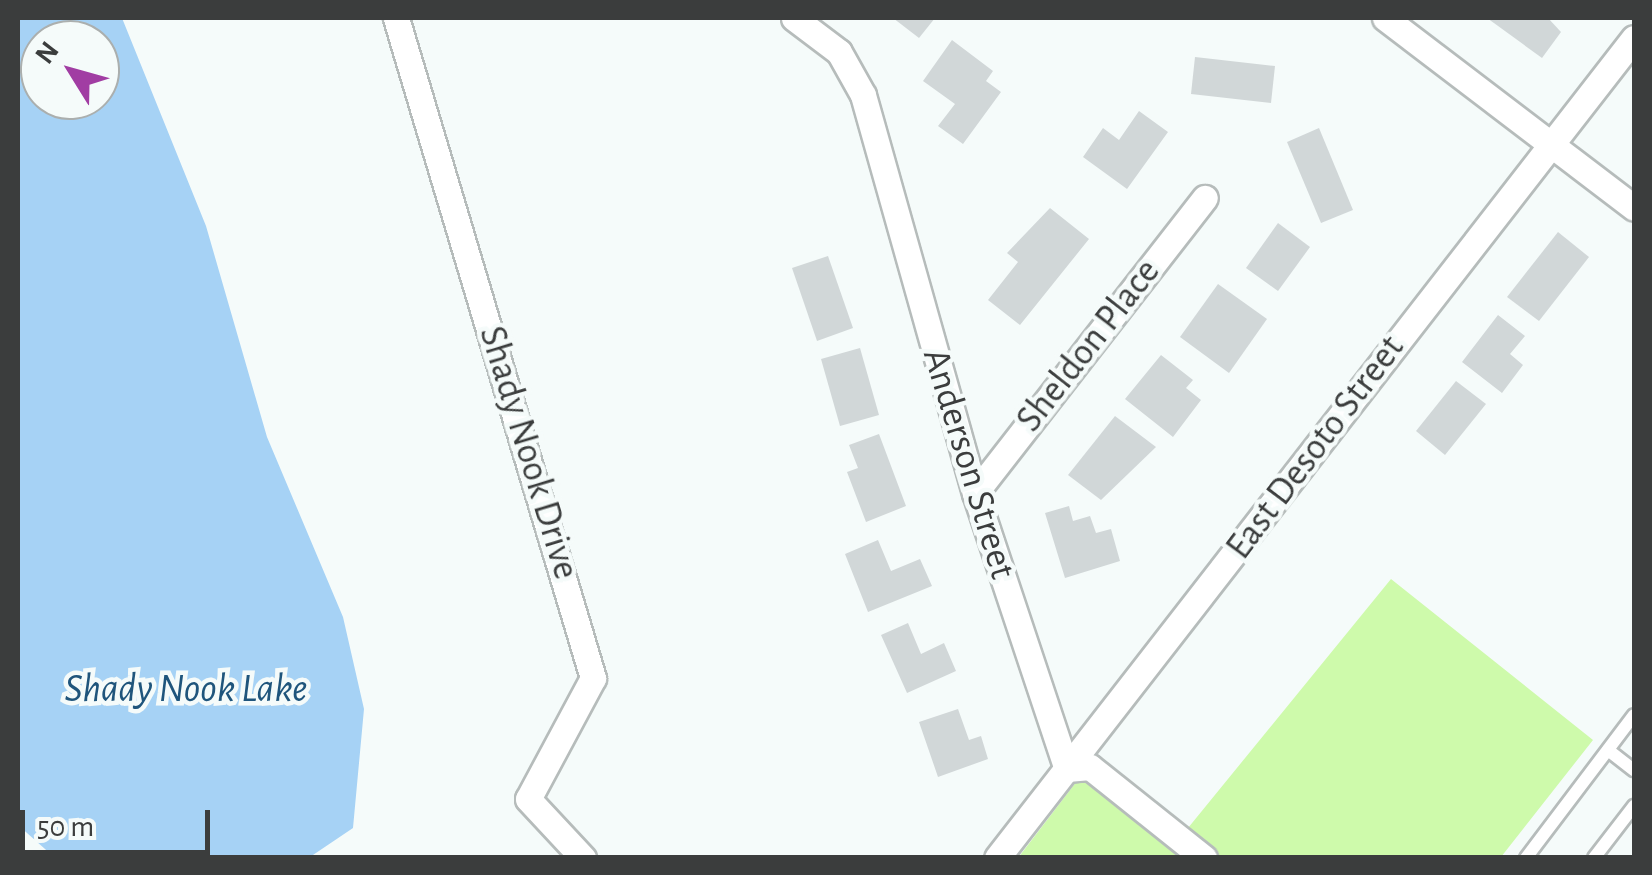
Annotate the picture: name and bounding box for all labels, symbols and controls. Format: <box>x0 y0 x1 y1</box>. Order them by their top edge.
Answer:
north arrow <box>20 20 120 120</box>
text: N <box>31 37 65 69</box>
street label: Sheldon Place <box>1007 250 1171 442</box>
street label: Shady Nook Drive <box>468 321 588 585</box>
street label: East Desoto Street <box>1217 327 1415 569</box>
street label: Anderson Street <box>911 343 1025 585</box>
water label: Shady Nook Lake <box>65 665 307 713</box>
scale bar <box>25 790 215 852</box>
text: 50 m <box>37 812 94 842</box>

